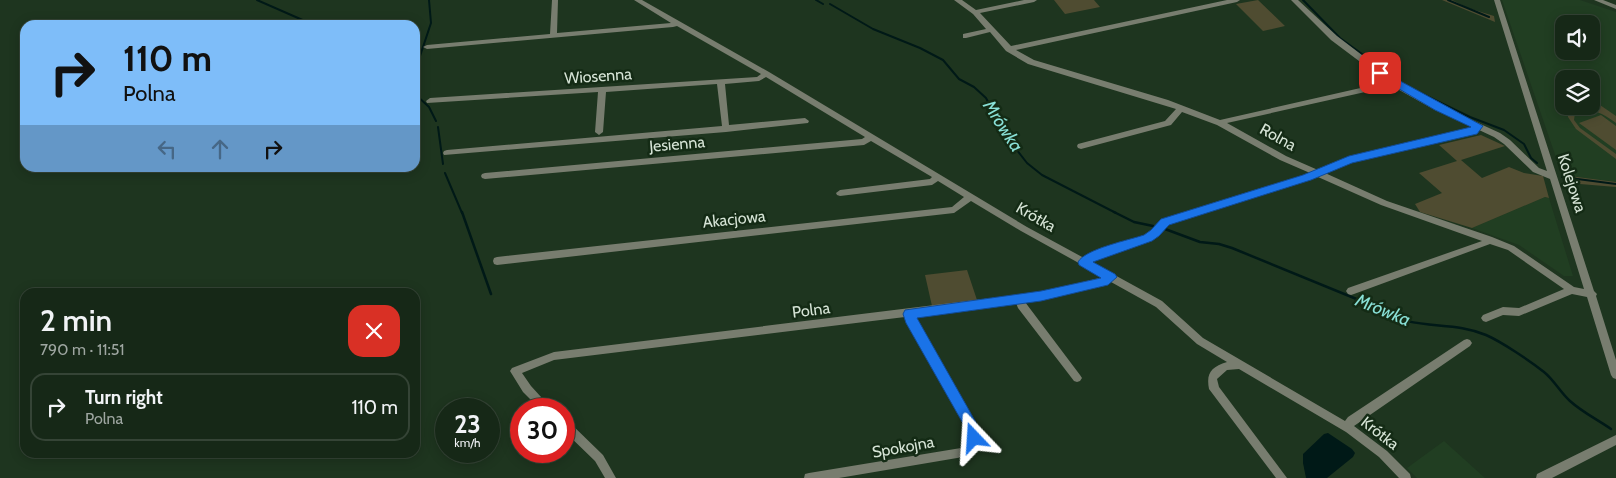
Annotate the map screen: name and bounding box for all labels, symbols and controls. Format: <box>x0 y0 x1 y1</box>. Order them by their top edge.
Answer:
map controls <box>1555 15 1600 115</box>
button: sound <box>1555 15 1600 60</box>
text: 110 m <box>123 37 212 80</box>
icon: right <box>40 40 105 105</box>
pin <box>1359 52 1401 94</box>
icon: arrive <box>1366 59 1394 87</box>
street label: Wiosenna <box>564 64 633 88</box>
button: layers <box>1555 70 1600 115</box>
text: Polna <box>123 80 175 107</box>
water label: Mrówka <box>978 95 1028 156</box>
street label: Rolna <box>1257 119 1300 155</box>
street label: Jesienna <box>647 132 706 156</box>
icon: left <box>153 135 181 163</box>
icon: ahead <box>206 135 234 163</box>
icon: right <box>259 135 287 163</box>
street label: Kolejowa <box>1554 151 1590 215</box>
street label: Krótka <box>1013 198 1060 236</box>
street label: Akacjowa <box>702 206 767 232</box>
water label: Mrówka <box>1351 289 1414 331</box>
street label: Polna <box>791 298 831 322</box>
text: 2 min <box>40 302 112 339</box>
button: close <box>348 305 400 357</box>
text: 790 m · 11:51 <box>40 340 125 359</box>
text: Turn right <box>85 386 163 409</box>
icon: right <box>42 393 70 421</box>
text: 110 m <box>351 396 398 419</box>
speed limit sign: 30 <box>510 398 575 463</box>
text: Polna <box>85 409 123 428</box>
text: 23 <box>454 409 481 439</box>
position arrow <box>947 411 999 463</box>
street label: Krótka <box>1357 412 1403 454</box>
street label: Spokojna <box>871 432 936 462</box>
text: km/h <box>454 435 481 450</box>

